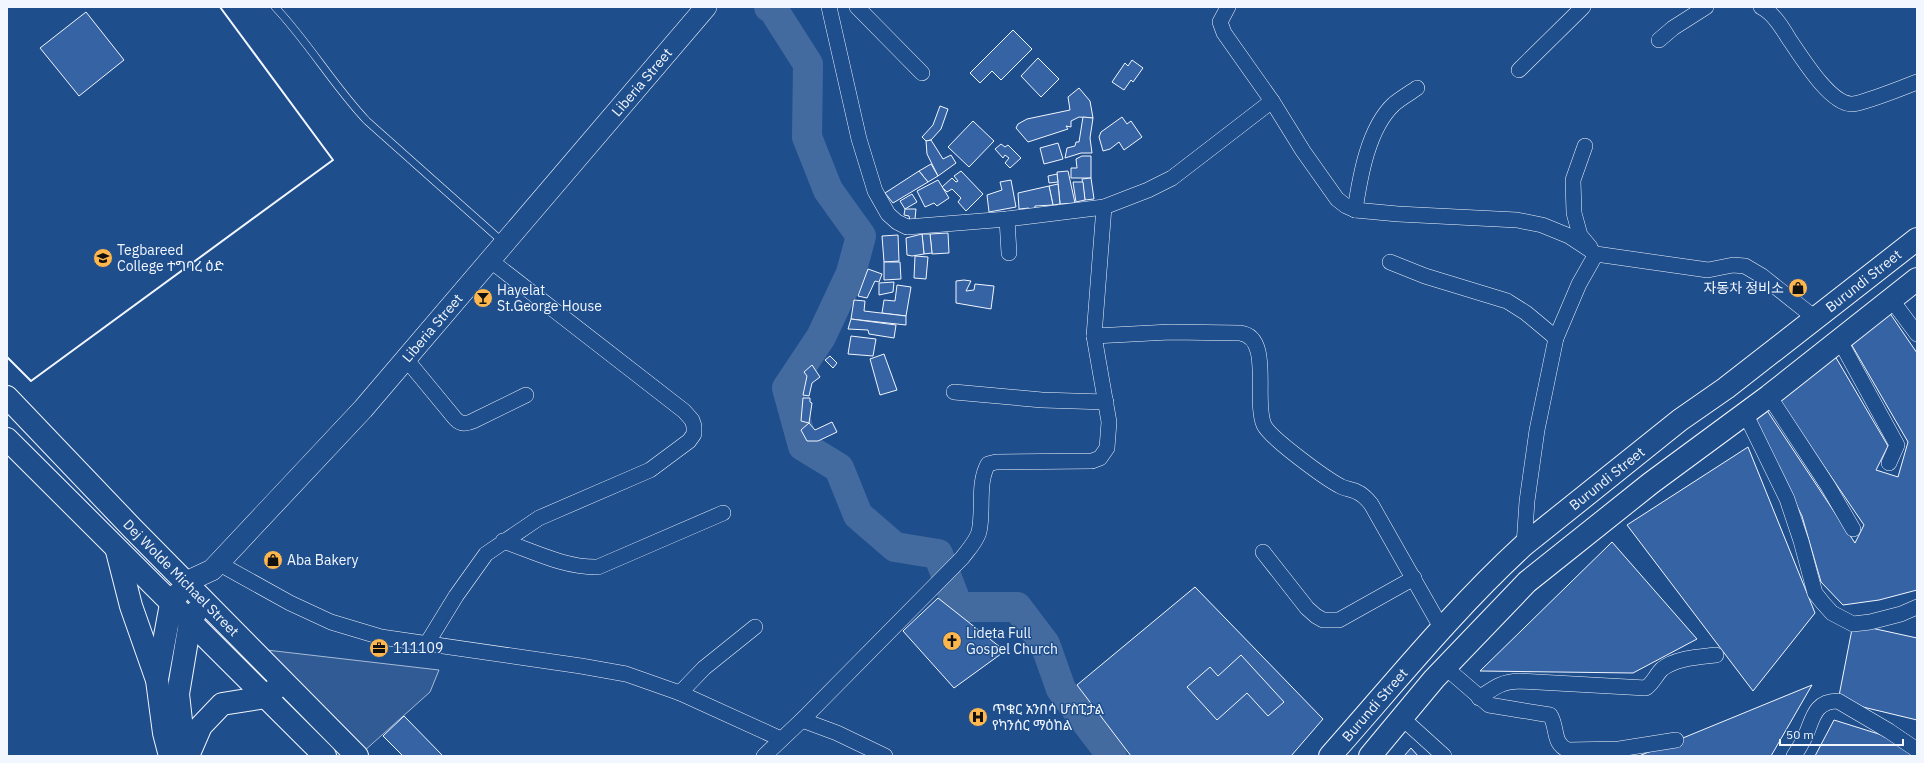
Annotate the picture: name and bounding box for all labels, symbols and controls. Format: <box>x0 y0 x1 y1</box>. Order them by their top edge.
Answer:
street label: Liberia Street <box>608 44 676 120</box>
place label: Tegbareed College ተግባረ ዕድ <box>117 241 224 275</box>
street label: Burundi Street <box>1822 246 1905 316</box>
school or university icon: Tegbareed College ተግባረ ዕድ <box>92 247 114 269</box>
shop icon: 자동차 정비소 <box>1787 277 1809 299</box>
place label: 자동차 정비소 <box>1703 279 1784 297</box>
place label: Hayelat St.George House <box>497 281 602 315</box>
bar icon: Hayelat St.George House <box>472 287 494 309</box>
street label: Liberia Street <box>398 290 466 366</box>
street label: Burundi Street <box>1566 443 1648 514</box>
street label: Dej Wolde Michael Street <box>119 515 243 640</box>
shop icon: Aba Bakery <box>262 549 284 571</box>
place label: Aba Bakery <box>287 551 359 569</box>
place label: Lideta Full Gospel Church <box>966 624 1058 658</box>
church icon: Lideta Full Gospel Church <box>941 630 963 652</box>
office icon: 111109 <box>368 637 390 659</box>
place label: 111109 <box>393 639 443 657</box>
street label: Burundi Street <box>1338 664 1412 745</box>
place label: ጥቁር አንበሳ ሆስፒታል የካንሰር ማዕከል <box>992 700 1105 734</box>
hospital icon: ጥቁር አንበሳ ሆስፒታል የካንሰር ማዕከል <box>967 706 989 728</box>
scale bar <box>1780 721 1903 747</box>
text: 50 m <box>1786 727 1814 742</box>

